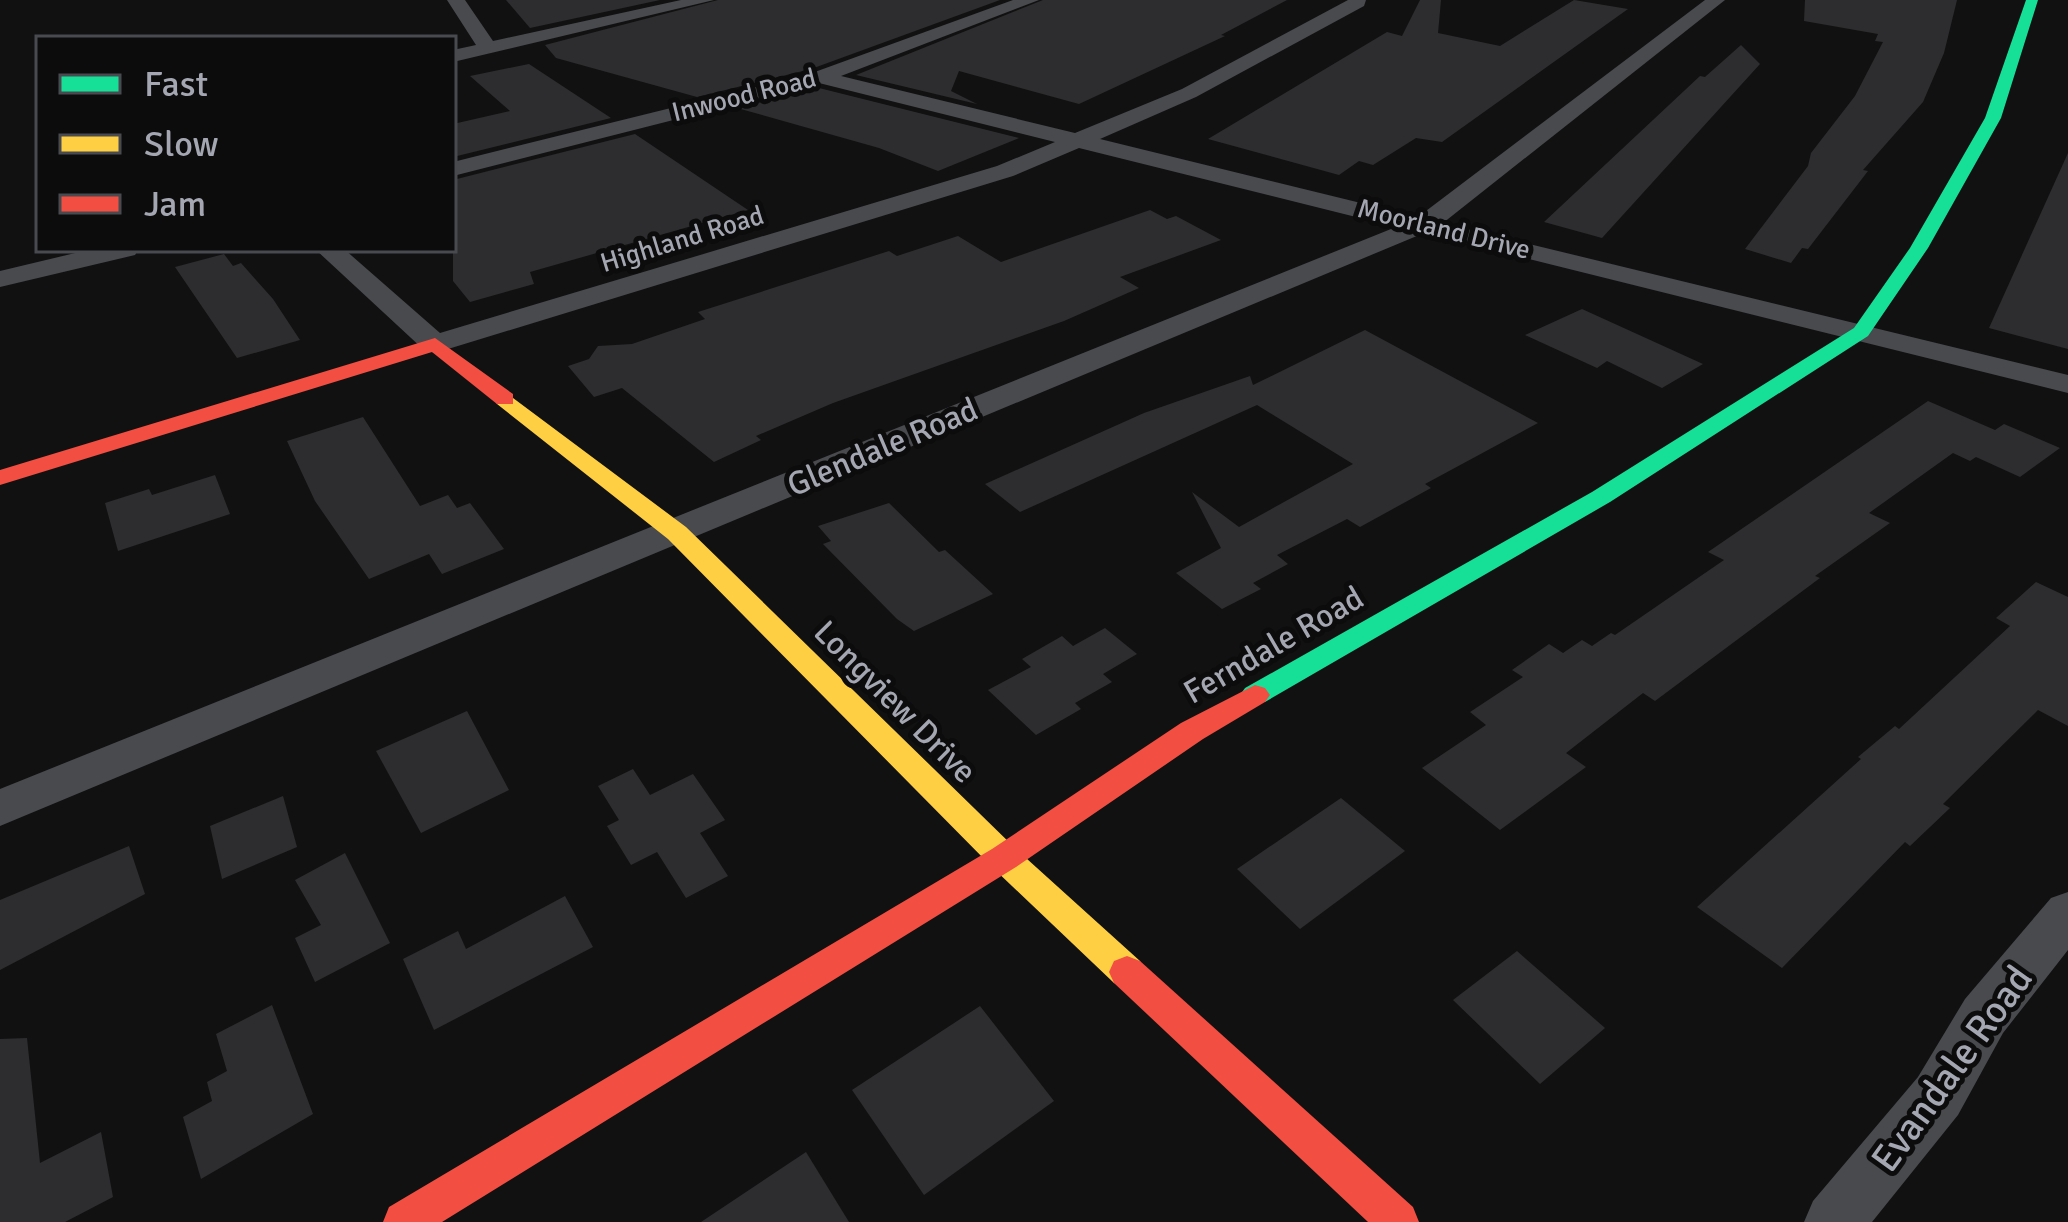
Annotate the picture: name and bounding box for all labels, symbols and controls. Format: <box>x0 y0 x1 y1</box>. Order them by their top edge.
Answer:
legend <box>36 36 456 252</box>
text: Fast <box>144 62 208 107</box>
street label: Inwood Road <box>669 62 820 129</box>
text: Slow <box>144 122 219 167</box>
text: Jam <box>144 182 206 227</box>
street label: Moorland Drive <box>1354 192 1534 267</box>
street label: Highland Road <box>597 199 768 280</box>
street label: Glendale Road <box>781 389 984 506</box>
street label: Ferndale Road <box>1176 577 1371 713</box>
street label: Longview Drive <box>805 612 985 792</box>
street label: Evandale Road <box>1861 956 2043 1181</box>

